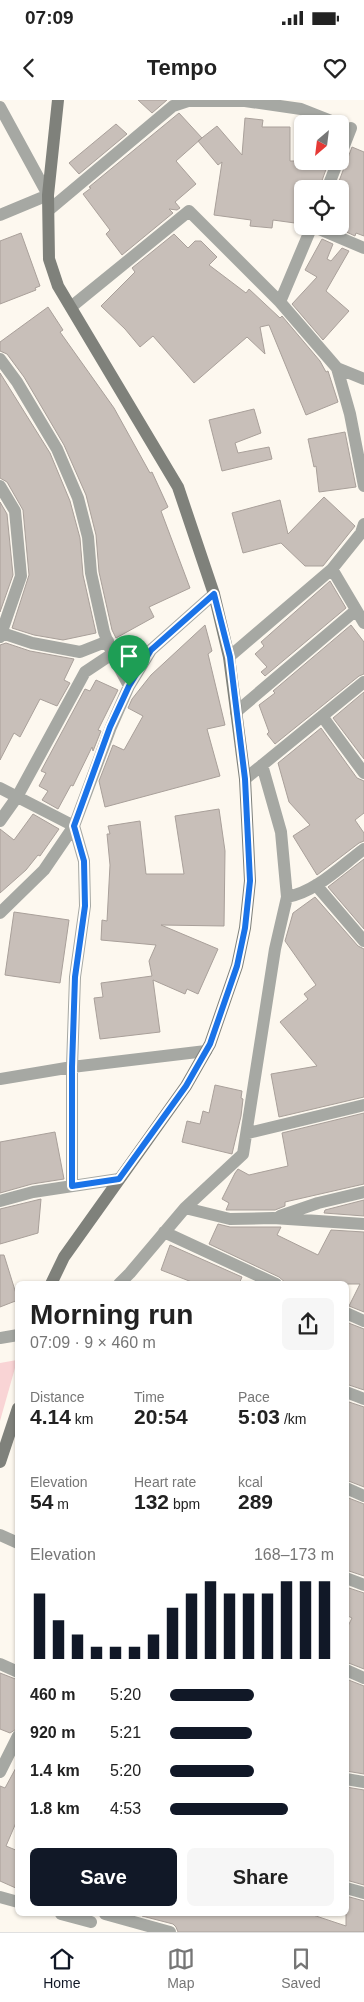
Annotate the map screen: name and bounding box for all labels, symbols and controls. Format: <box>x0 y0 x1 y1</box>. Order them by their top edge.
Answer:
text: 07:09 <box>25 7 74 28</box>
icon: back <box>15 54 43 82</box>
icon: heart <box>321 54 349 82</box>
text: Tempo <box>147 55 217 80</box>
north arrow <box>294 115 349 170</box>
map controls <box>294 115 349 235</box>
button: locate <box>294 180 349 235</box>
pin <box>108 635 150 686</box>
icon: arrive <box>115 642 143 670</box>
button: share <box>282 1298 334 1350</box>
text: Morning run <box>30 1299 193 1330</box>
text: 07:09 · 9 × 460 m <box>30 1334 156 1351</box>
text: Distance <box>30 1389 84 1405</box>
text: Time <box>134 1389 165 1405</box>
text: Pace <box>238 1389 270 1405</box>
text: 4.14 <box>30 1405 71 1428</box>
text: 20:54 <box>134 1405 188 1428</box>
text: 5:03 <box>238 1405 280 1428</box>
text: km <box>71 1411 93 1427</box>
text: /km <box>280 1411 306 1427</box>
text: Elevation <box>30 1474 88 1490</box>
text: Heart rate <box>134 1474 196 1490</box>
text: kcal <box>238 1474 263 1490</box>
text: 54 <box>30 1490 53 1513</box>
text: 132 <box>134 1490 169 1513</box>
text: 289 <box>238 1490 273 1513</box>
text: m <box>53 1496 69 1512</box>
text: bpm <box>169 1496 200 1512</box>
text: Elevation <box>30 1546 96 1563</box>
text: 168–173 m <box>254 1546 334 1563</box>
text: 460 m <box>30 1686 75 1703</box>
text: 5:20 <box>110 1686 141 1703</box>
text: 920 m <box>30 1724 75 1741</box>
text: 5:21 <box>110 1724 141 1741</box>
text: 1.4 km <box>30 1762 80 1779</box>
text: 5:20 <box>110 1762 141 1779</box>
text: 1.8 km <box>30 1800 80 1817</box>
text: 4:53 <box>110 1800 141 1817</box>
button: Save <box>30 1848 177 1906</box>
button: Share <box>187 1848 334 1906</box>
tab: Home <box>43 1945 81 1991</box>
tab: Map <box>167 1945 195 1991</box>
tab: Saved <box>281 1945 321 1991</box>

